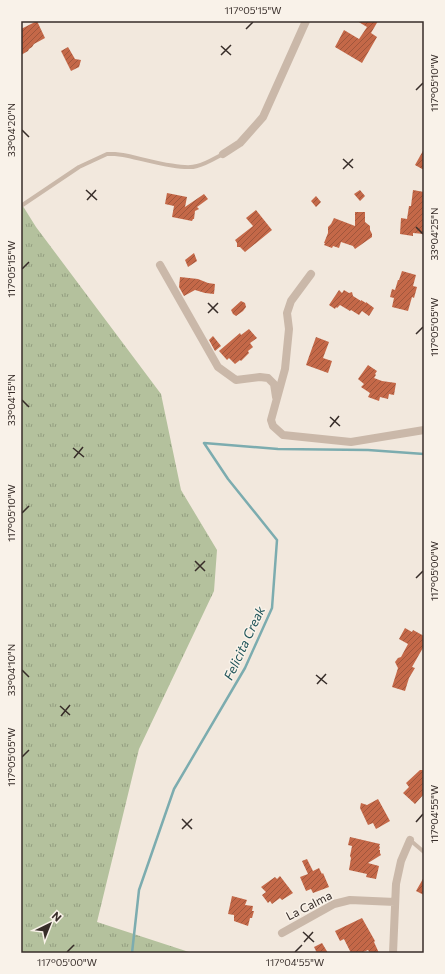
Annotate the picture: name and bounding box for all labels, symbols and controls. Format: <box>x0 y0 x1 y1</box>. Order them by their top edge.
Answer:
text: 117°05'15"W <box>225 4 281 16</box>
text: 117°05'10"W <box>428 54 440 112</box>
text: 33°04'20"N <box>5 103 17 157</box>
text: 33°04'25"N <box>428 207 440 261</box>
text: 117°05'15"W <box>5 241 17 297</box>
text: 117°05'05"W <box>428 297 440 357</box>
text: 33°04'15"N <box>5 374 17 426</box>
text: 117°05'10"W <box>5 484 17 542</box>
text: 117°05'00"W <box>428 541 440 601</box>
water label: Felicita Creak <box>220 603 268 682</box>
text: 33°04'10"N <box>5 644 17 696</box>
text: 117°05'05"W <box>5 727 17 787</box>
text: 117°04'55"W <box>428 785 440 843</box>
street label: La Calma <box>283 888 334 923</box>
north arrow <box>30 904 70 944</box>
text: N <box>50 909 65 924</box>
text: 117°05'00"W <box>37 956 97 968</box>
text: 117°04'55"W <box>266 956 324 968</box>

